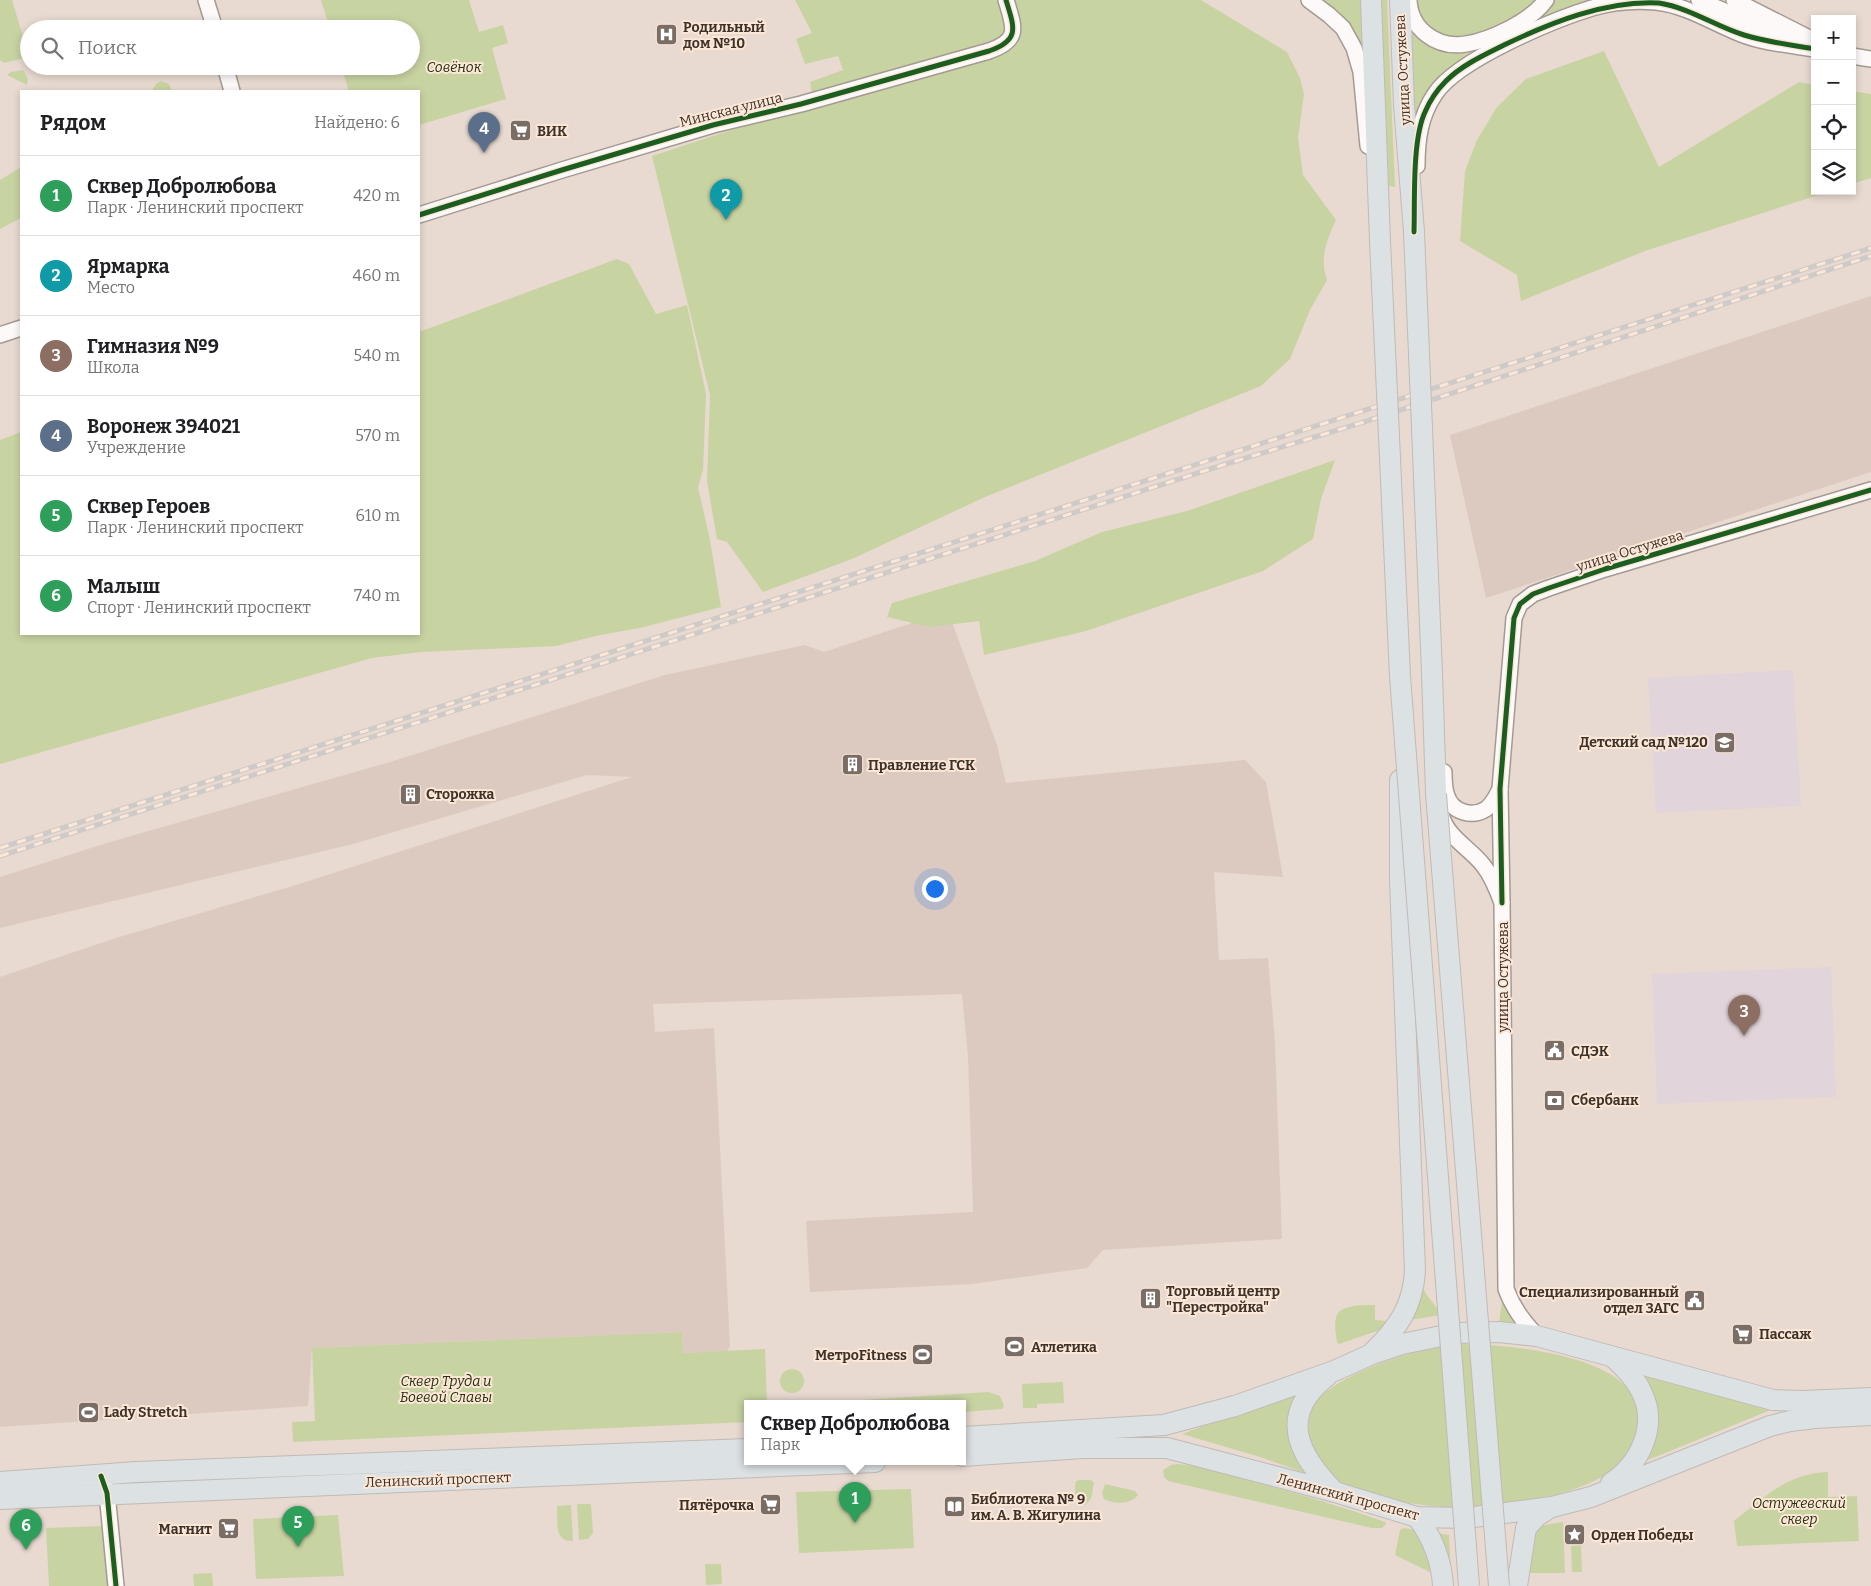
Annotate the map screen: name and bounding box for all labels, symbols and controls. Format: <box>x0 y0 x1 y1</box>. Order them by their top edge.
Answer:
street label: улица Остужева <box>1392 14 1414 127</box>
map controls <box>1811 15 1856 195</box>
button: + <box>1811 15 1856 60</box>
place label: Родильный дом №10 <box>683 19 765 52</box>
search box <box>20 20 420 75</box>
hospital icon: Родильный дом №10 <box>655 23 679 47</box>
icon: search <box>38 34 66 62</box>
text: Поиск <box>78 36 137 59</box>
park label: Совёнок <box>427 59 482 76</box>
button: − <box>1811 60 1856 105</box>
street label: Минская улица <box>678 89 784 131</box>
button: locate <box>1811 105 1856 150</box>
text: Рядом <box>40 110 106 136</box>
pin: 4 <box>468 112 500 153</box>
text: Найдено: 6 <box>314 113 400 132</box>
supermarket icon: ВИК <box>509 119 533 143</box>
place label: ВИК <box>537 123 567 140</box>
button: layers <box>1811 150 1856 195</box>
text: Сквер Добролюбова <box>87 175 276 198</box>
pin: 2 <box>710 179 742 220</box>
text: 1 <box>53 186 59 205</box>
text: 420 m <box>353 186 400 205</box>
text: Парк · Ленинский проспект <box>87 198 304 217</box>
text: Ярмарка <box>87 255 169 278</box>
text: 2 <box>51 266 61 285</box>
text: 460 m <box>353 266 400 285</box>
text: Место <box>87 278 135 297</box>
text: Гимназия №9 <box>87 335 219 358</box>
text: 3 <box>51 346 61 365</box>
text: 540 m <box>353 346 400 365</box>
text: Школа <box>87 358 139 377</box>
text: Воронеж 394021 <box>87 415 240 438</box>
text: 4 <box>51 426 61 445</box>
text: 570 m <box>355 426 400 445</box>
text: Учреждение <box>87 438 186 457</box>
text: Сквер Героев <box>87 495 210 518</box>
text: 5 <box>52 506 60 525</box>
text: 610 m <box>356 506 400 525</box>
text: Парк · Ленинский проспект <box>87 518 304 537</box>
street label: улица Остужева <box>1574 527 1686 576</box>
text: Малыш <box>87 575 160 598</box>
text: 6 <box>51 586 61 605</box>
text: 740 m <box>354 586 400 605</box>
text: Спорт · Ленинский проспект <box>87 598 311 617</box>
school or university icon: Детский сад №120 <box>1712 730 1736 754</box>
place label: Детский сад №120 <box>1579 734 1708 751</box>
building icon: Правление ГСК <box>840 753 864 777</box>
place label: Правление ГСК <box>868 757 975 774</box>
building icon: Сторожка <box>398 782 422 806</box>
place label: Сторожка <box>426 786 494 803</box>
your location <box>922 876 948 902</box>
street label: улица Остужева <box>1495 921 1512 1033</box>
pin: 3 <box>1728 995 1760 1036</box>
public building icon: СДЭК <box>1543 1039 1567 1063</box>
place label: СДЭК <box>1571 1043 1609 1060</box>
bank icon: Сбербанк <box>1543 1088 1567 1112</box>
place label: Сбербанк <box>1571 1092 1639 1109</box>
place label: Торговый центр "Перестройка" <box>1166 1283 1280 1316</box>
place label: Специализированный отдел ЗАГС <box>1519 1284 1680 1317</box>
building icon: Торговый центр "Перестройка" <box>1138 1287 1162 1311</box>
public building icon: Специализированный отдел ЗАГС <box>1683 1288 1707 1312</box>
supermarket icon: Пассаж <box>1731 1322 1755 1346</box>
place label: Пассаж <box>1759 1326 1812 1343</box>
sports icon: Атлетика <box>1003 1335 1027 1359</box>
place label: Атлетика <box>1031 1339 1097 1356</box>
sports icon: МетроFitness <box>911 1343 935 1367</box>
place label: МетроFitness <box>815 1347 907 1364</box>
park label: Сквер Труда и Боевой Славы <box>400 1373 492 1406</box>
sports icon: Lady Stretch <box>76 1400 100 1424</box>
popup <box>744 1400 966 1465</box>
place label: Lady Stretch <box>104 1404 187 1421</box>
text: Сквер Добролюбова <box>760 1412 950 1435</box>
text: Парк <box>760 1435 800 1454</box>
street label: Ленинский проспект <box>365 1469 511 1491</box>
street label: Ленинский проспект <box>1275 1470 1421 1524</box>
pin: 1 <box>839 1482 871 1523</box>
place label: Библиотека № 9 им. А. В. Жигулина <box>971 1491 1101 1524</box>
supermarket icon: Пятёрочка <box>758 1493 782 1517</box>
library icon: Библиотека № 9 им. А. В. Жигулина <box>943 1495 967 1519</box>
park label: Остужевский сквер <box>1752 1495 1846 1528</box>
place label: Пятёрочка <box>679 1497 754 1514</box>
pin: 5 <box>282 1506 314 1547</box>
pin: 6 <box>10 1509 42 1550</box>
supermarket icon: Магнит <box>216 1517 240 1541</box>
place label: Магнит <box>159 1521 212 1538</box>
place icon: Орден Победы <box>1563 1523 1587 1547</box>
place label: Орден Победы <box>1591 1527 1693 1544</box>

